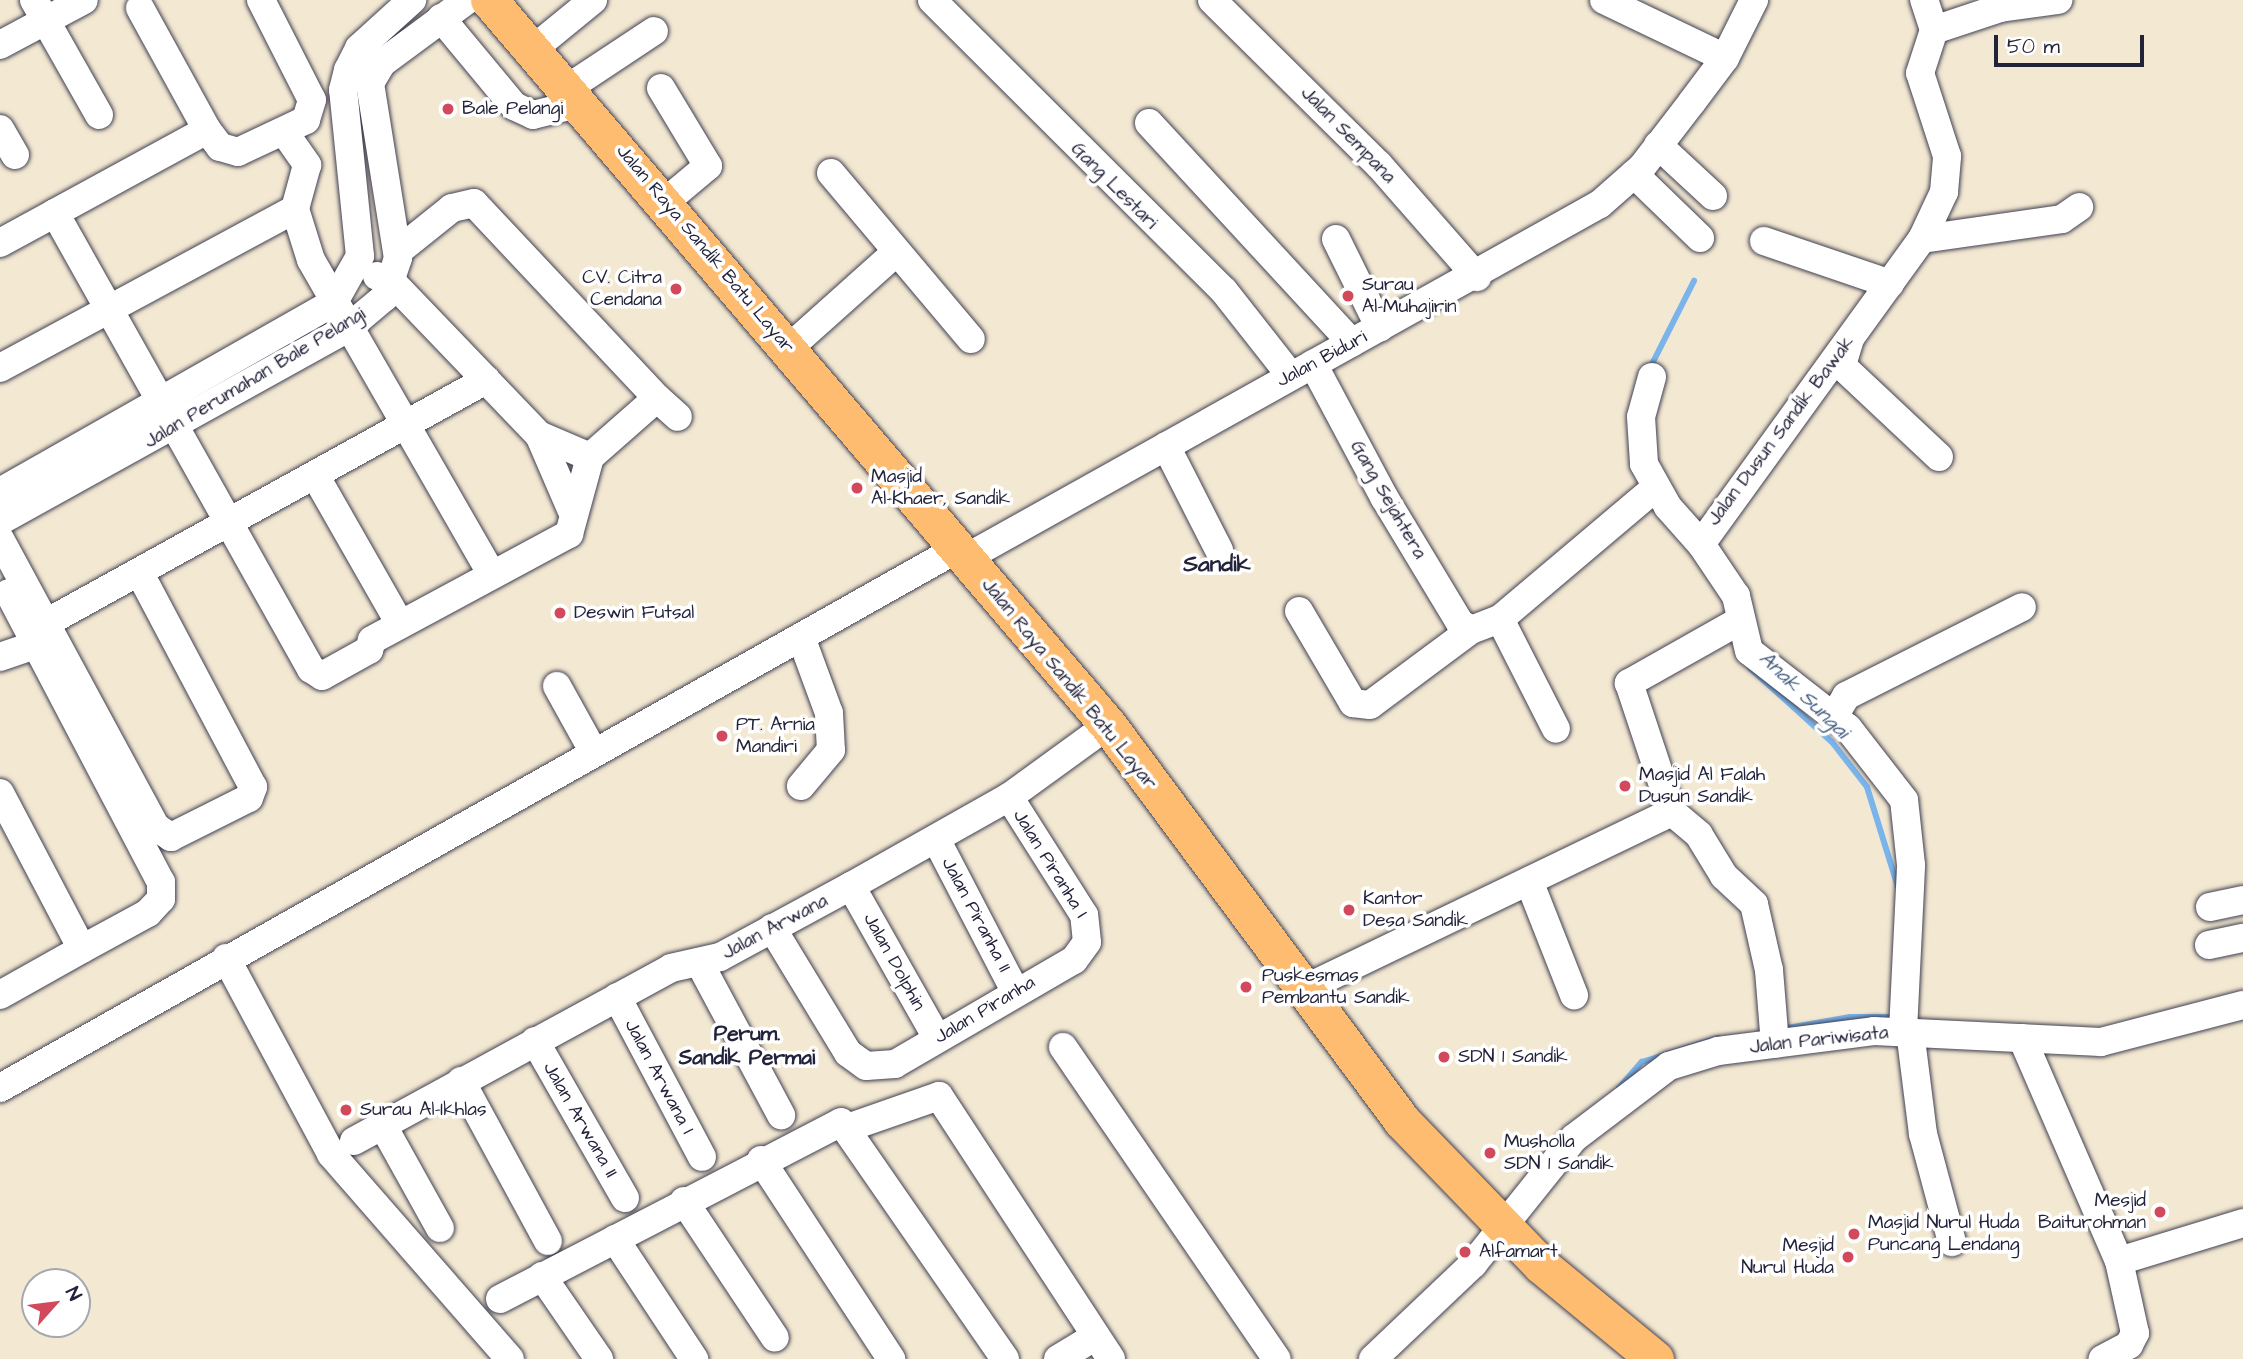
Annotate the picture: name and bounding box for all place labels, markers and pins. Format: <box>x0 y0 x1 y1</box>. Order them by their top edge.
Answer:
place label: Bale Pelangi <box>462 98 563 120</box>
marker: Bale Pelangi <box>440 101 456 117</box>
place label: CV. Citra Cendana <box>582 267 662 311</box>
place label: Surau Al-Muhajirin <box>1362 274 1457 318</box>
marker: CV. Citra Cendana <box>668 281 684 297</box>
marker: Surau Al-Muhajirin <box>1340 288 1356 304</box>
place label: Masjid Al-Khaer, Sandik <box>871 466 1010 510</box>
marker: Masjid Al-Khaer, Sandik <box>849 480 865 496</box>
place label: Deswin Futsal <box>574 602 694 624</box>
marker: Deswin Futsal <box>552 605 568 621</box>
place label: PT. Arnia Mandiri <box>736 714 815 758</box>
marker: PT. Arnia Mandiri <box>714 728 730 744</box>
place label: Masjid Al Falah Dusun Sandik <box>1639 764 1765 808</box>
marker: Masjid Al Falah Dusun Sandik <box>1617 778 1633 794</box>
place label: Kantor Desa Sandik <box>1363 888 1468 932</box>
marker: Kantor Desa Sandik <box>1341 902 1357 918</box>
place label: Puskesmas Pembantu Sandik <box>1262 965 1410 1009</box>
marker: Puskesmas Pembantu Sandik <box>1236 977 1256 997</box>
place label: SDN 1 Sandik <box>1458 1046 1568 1068</box>
marker: SDN 1 Sandik <box>1436 1049 1452 1065</box>
place label: Surau Al-Ikhlas <box>360 1099 486 1121</box>
marker: Surau Al-Ikhlas <box>338 1102 354 1118</box>
place label: Musholla SDN 1 Sandik <box>1504 1131 1614 1175</box>
marker: Musholla SDN 1 Sandik <box>1482 1145 1498 1161</box>
place label: Mesjid Baiturohman <box>2038 1190 2146 1234</box>
marker: Mesjid Baiturohman <box>2152 1204 2168 1220</box>
place label: Masjid Nurul Huda Puncang Lendang <box>1868 1212 2019 1256</box>
marker: Masjid Nurul Huda Puncang Lendang <box>1846 1226 1862 1242</box>
place label: Mesjid Nurul Huda <box>1741 1235 1834 1279</box>
place label: Alfamart <box>1479 1241 1558 1263</box>
marker: Alfamart <box>1457 1244 1473 1260</box>
marker: Mesjid Nurul Huda <box>1840 1249 1856 1265</box>

